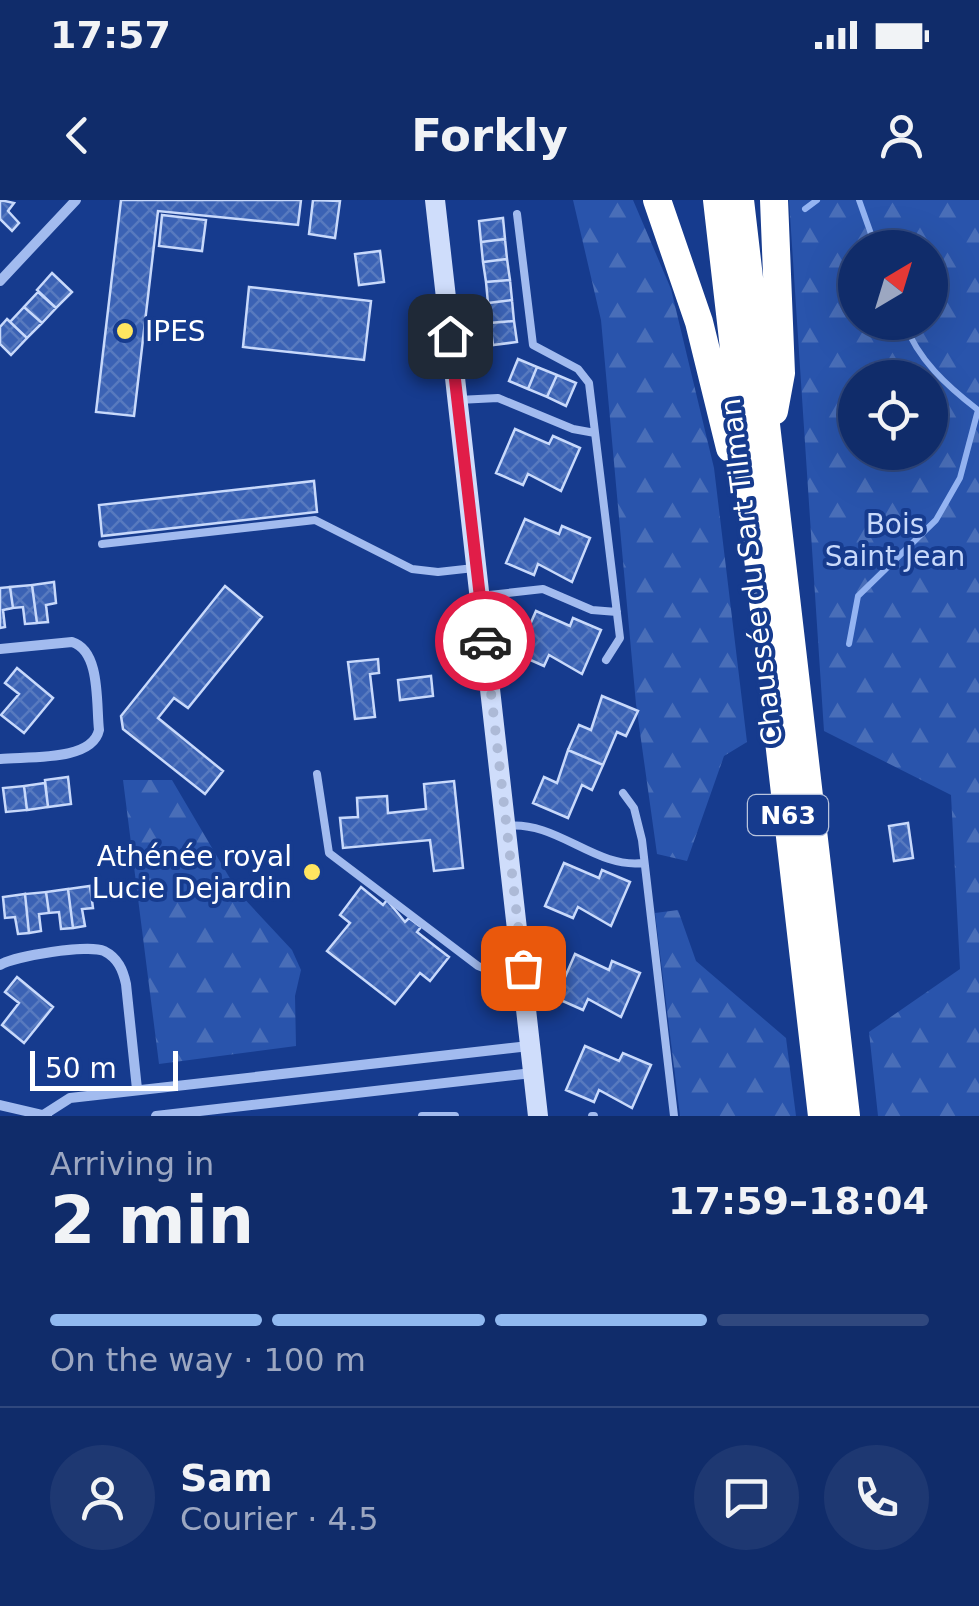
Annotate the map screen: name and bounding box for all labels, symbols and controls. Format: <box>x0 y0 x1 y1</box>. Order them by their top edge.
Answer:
text: 17:57 <box>50 13 171 57</box>
icon: back <box>50 108 105 163</box>
icon: person <box>874 108 929 163</box>
text: Forkly <box>411 109 568 162</box>
north arrow <box>838 230 948 340</box>
map controls <box>838 230 948 470</box>
pin <box>408 294 493 379</box>
icon: home <box>423 309 478 364</box>
place label: IPES <box>145 315 206 348</box>
marker: IPES <box>114 320 136 342</box>
button: locate <box>838 360 948 470</box>
street label: Chaussée du Sart Tilman <box>714 397 789 747</box>
park label: Bois Saint Jean <box>825 508 965 573</box>
courier <box>435 591 535 691</box>
icon: car <box>458 614 513 669</box>
road number: N63 <box>748 795 828 835</box>
place label: Athénée royal Lucie Dejardin <box>92 840 292 905</box>
marker: Athénée royal Lucie Dejardin <box>301 861 323 883</box>
pin <box>481 926 566 1011</box>
icon: bag <box>496 941 551 996</box>
scale bar <box>30 1046 178 1090</box>
text: 50 m <box>45 1052 117 1085</box>
text: Arriving in <box>50 1145 214 1183</box>
text: 17:59–18:04 <box>668 1179 929 1223</box>
text: 2 min <box>50 1183 254 1258</box>
text: On the way · 100 m <box>50 1341 366 1379</box>
button: person <box>50 1445 155 1550</box>
button: chat <box>694 1445 799 1550</box>
button: phone <box>824 1445 929 1550</box>
text: Sam <box>180 1456 273 1500</box>
text: Courier · 4.5 <box>180 1500 379 1538</box>

